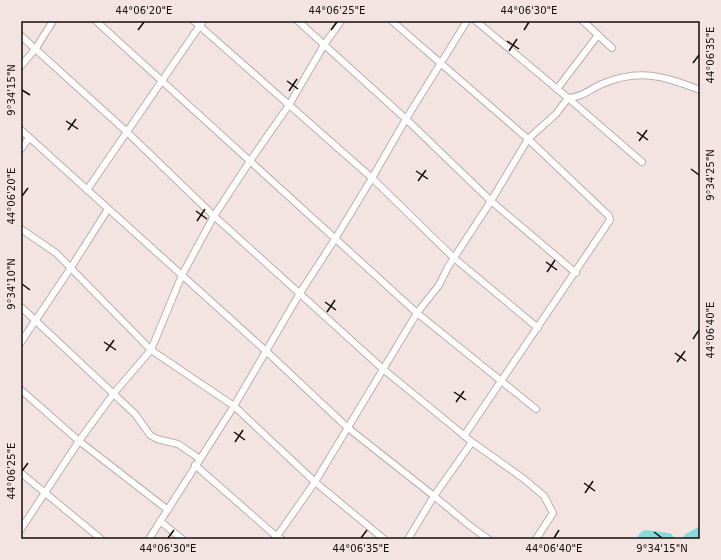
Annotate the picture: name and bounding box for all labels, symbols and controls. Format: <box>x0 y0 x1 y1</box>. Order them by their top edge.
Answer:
text: 44°06'20"E <box>116 5 172 16</box>
text: 44°06'25"E <box>309 5 365 16</box>
text: 44°06'30"E <box>501 5 557 16</box>
text: 44°06'35"E <box>705 27 716 83</box>
text: 9°34'15"N <box>6 64 17 116</box>
text: 9°34'25"N <box>705 149 716 201</box>
text: 44°06'20"E <box>6 168 17 224</box>
text: 9°34'10"N <box>6 258 17 310</box>
text: 44°06'40"E <box>705 302 716 358</box>
text: 44°06'25"E <box>6 443 17 499</box>
text: 44°06'30"E <box>140 543 196 554</box>
text: 44°06'35"E <box>333 543 389 554</box>
text: 44°06'40"E <box>526 543 582 554</box>
text: 9°34'15"N <box>636 543 688 554</box>

